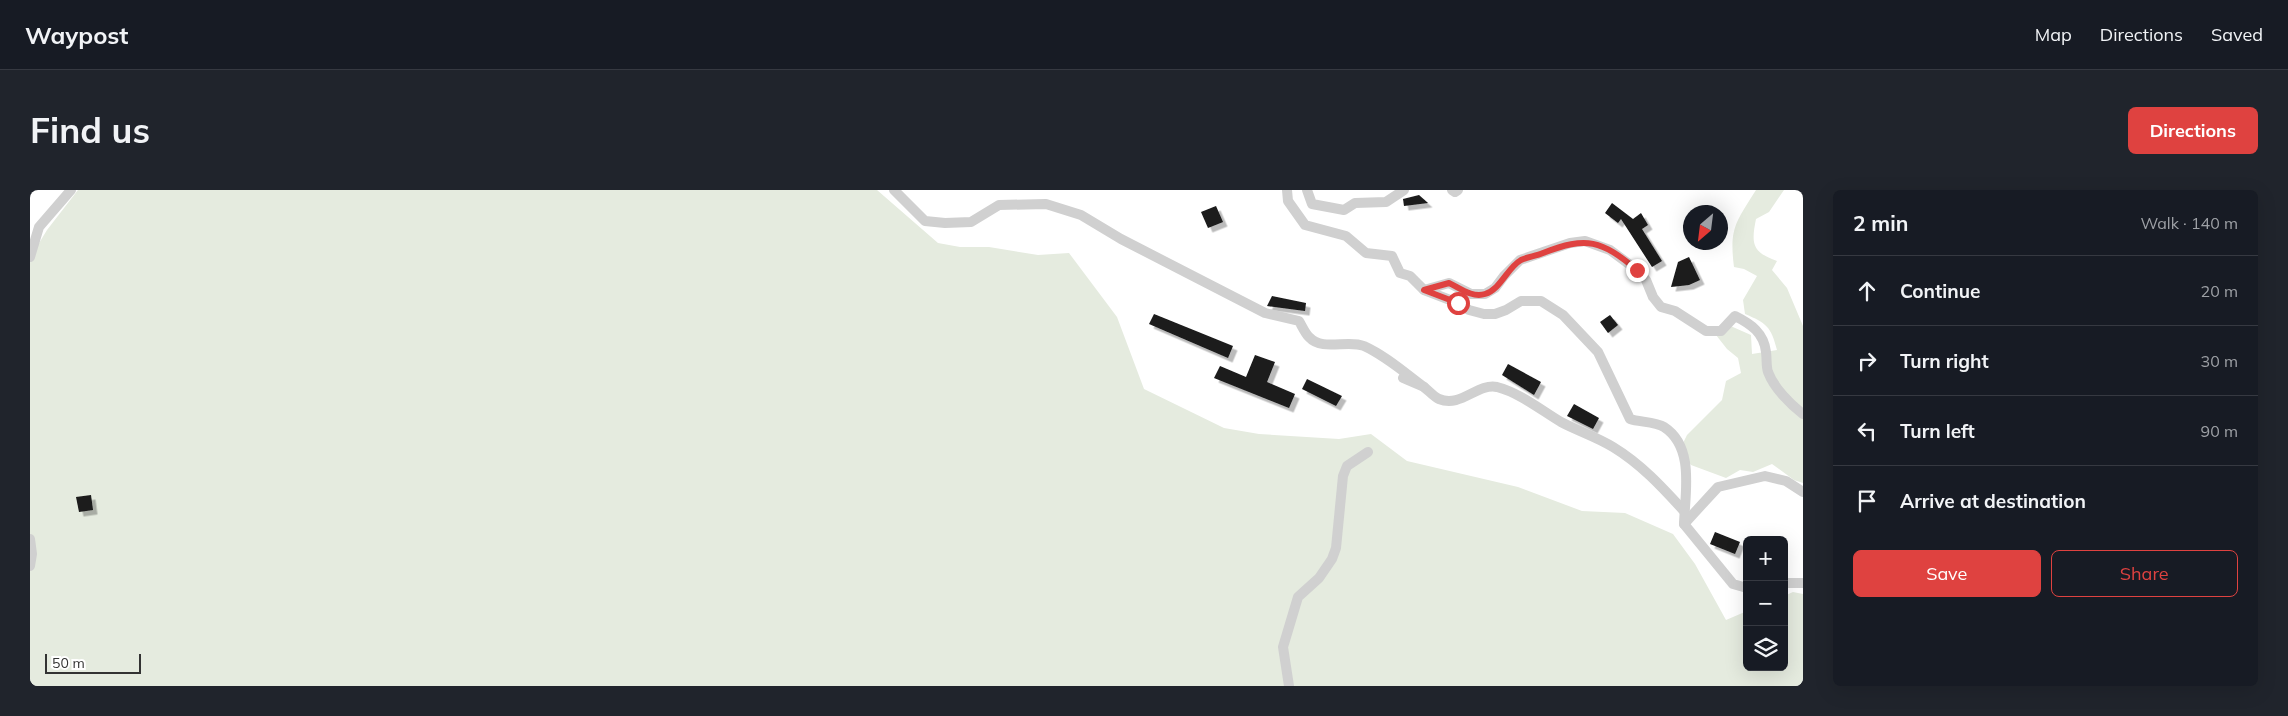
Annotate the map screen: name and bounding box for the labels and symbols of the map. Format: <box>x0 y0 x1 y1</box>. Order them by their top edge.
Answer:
north arrow <box>1683 205 1728 250</box>
route end <box>1626 259 1649 282</box>
route start <box>1447 292 1470 315</box>
scale bar <box>45 651 141 674</box>

